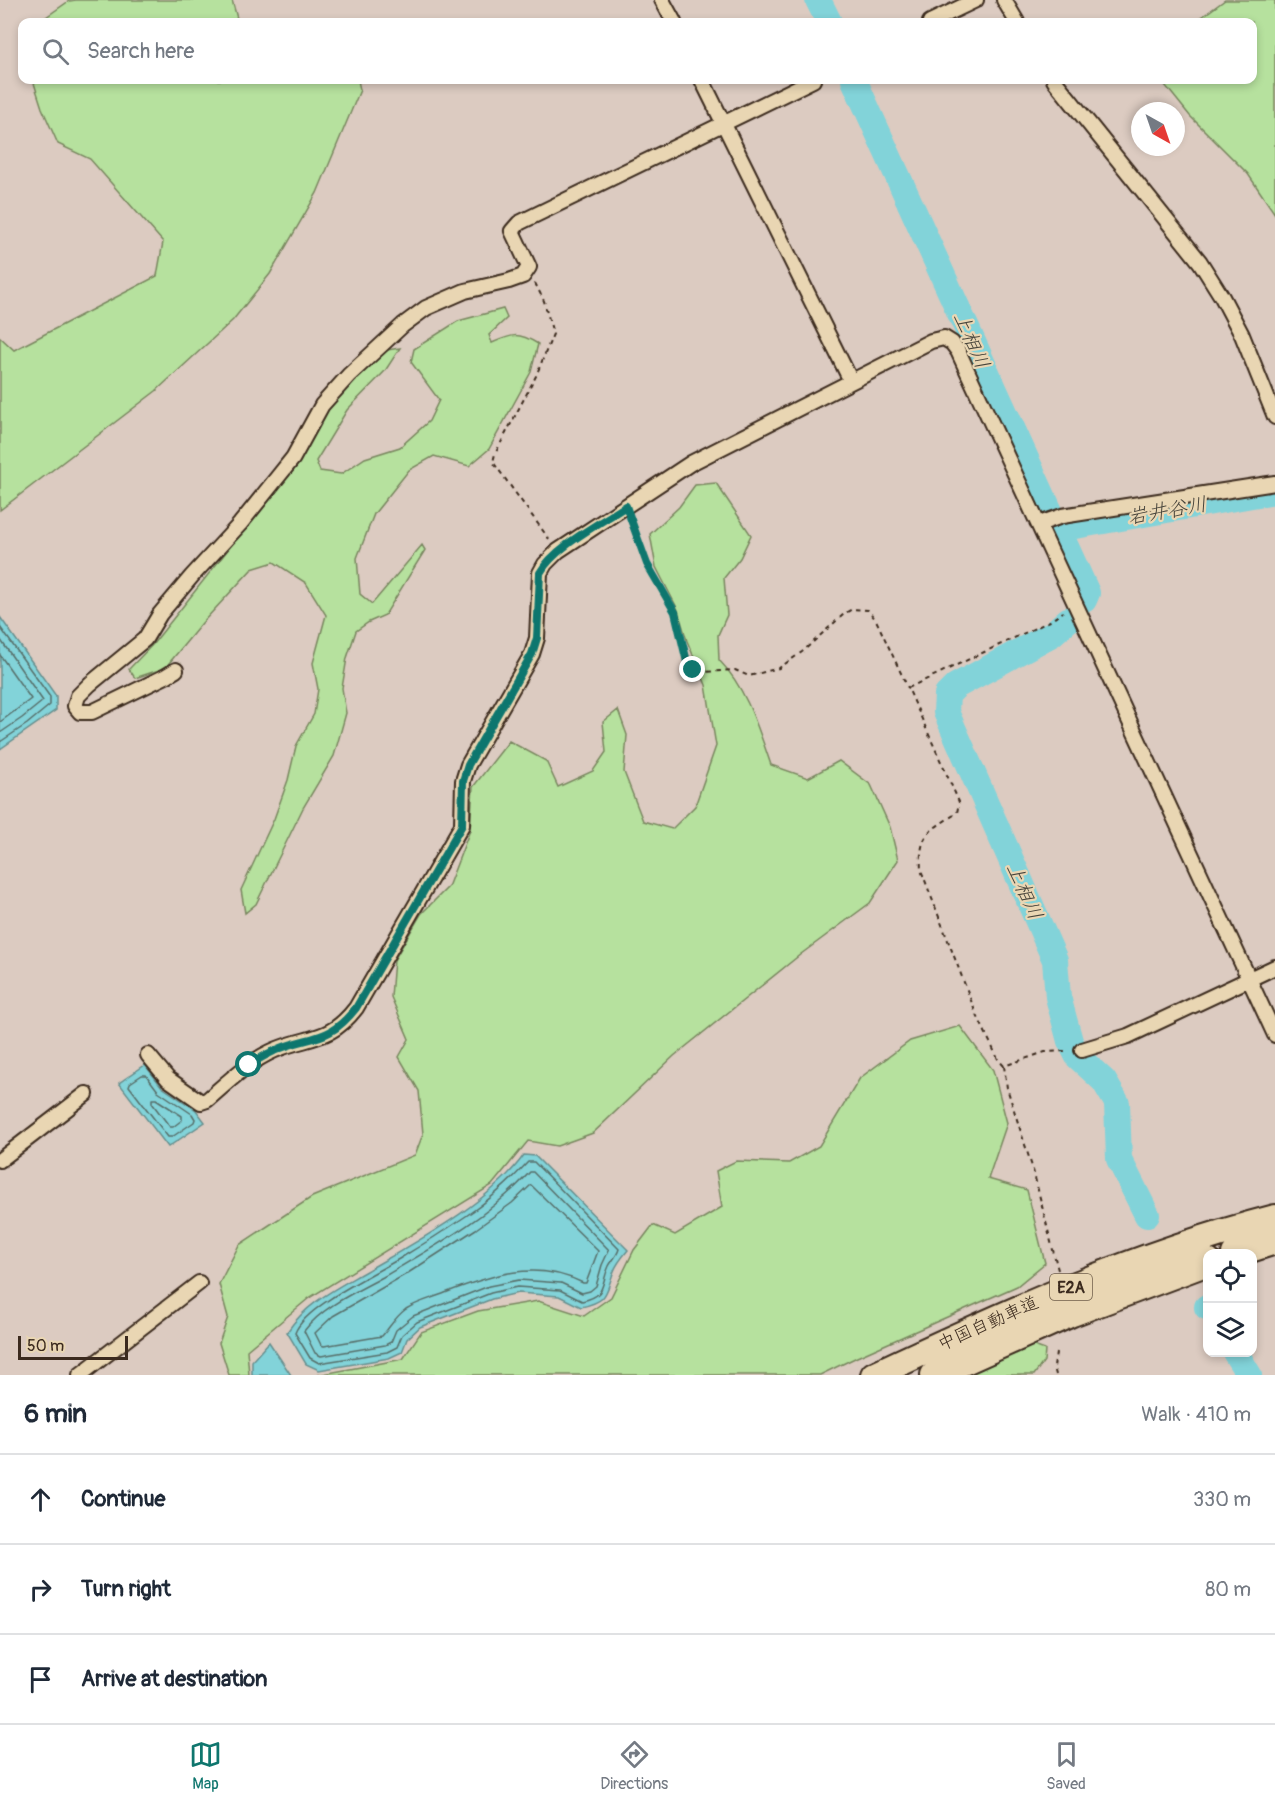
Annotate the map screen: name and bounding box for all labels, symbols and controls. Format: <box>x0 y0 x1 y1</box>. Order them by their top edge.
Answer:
search box <box>18 18 1257 84</box>
icon: search <box>39 35 72 68</box>
text: Search here <box>87 37 194 65</box>
north arrow <box>1131 102 1185 156</box>
water label: 上相川 <box>948 308 995 373</box>
water label: 岩井谷川 <box>1126 491 1209 530</box>
route end <box>679 656 705 682</box>
water label: 上相川 <box>1001 859 1048 924</box>
route start <box>235 1051 261 1077</box>
map controls <box>1203 1249 1257 1357</box>
button: locate <box>1203 1249 1257 1303</box>
road number: E2A <box>1050 1274 1092 1300</box>
street label: 中国自動車道 <box>934 1291 1042 1356</box>
button: layers <box>1203 1303 1257 1357</box>
scale bar <box>18 1333 128 1360</box>
text: 50 m <box>27 1336 64 1356</box>
text: 6 min <box>24 1398 87 1430</box>
text: Walk · 410 m <box>1141 1402 1251 1427</box>
icon: ahead <box>24 1483 57 1516</box>
text: Continue <box>81 1485 165 1513</box>
text: 330 m <box>1193 1487 1251 1512</box>
icon: right <box>24 1573 57 1606</box>
text: Turn right <box>81 1575 171 1603</box>
text: 80 m <box>1205 1577 1251 1602</box>
icon: arrive <box>24 1663 57 1696</box>
text: Arrive at destination <box>81 1665 267 1693</box>
tab: Map <box>189 1738 222 1794</box>
tab: Directions <box>600 1738 668 1794</box>
tab: Saved <box>1046 1738 1086 1794</box>

